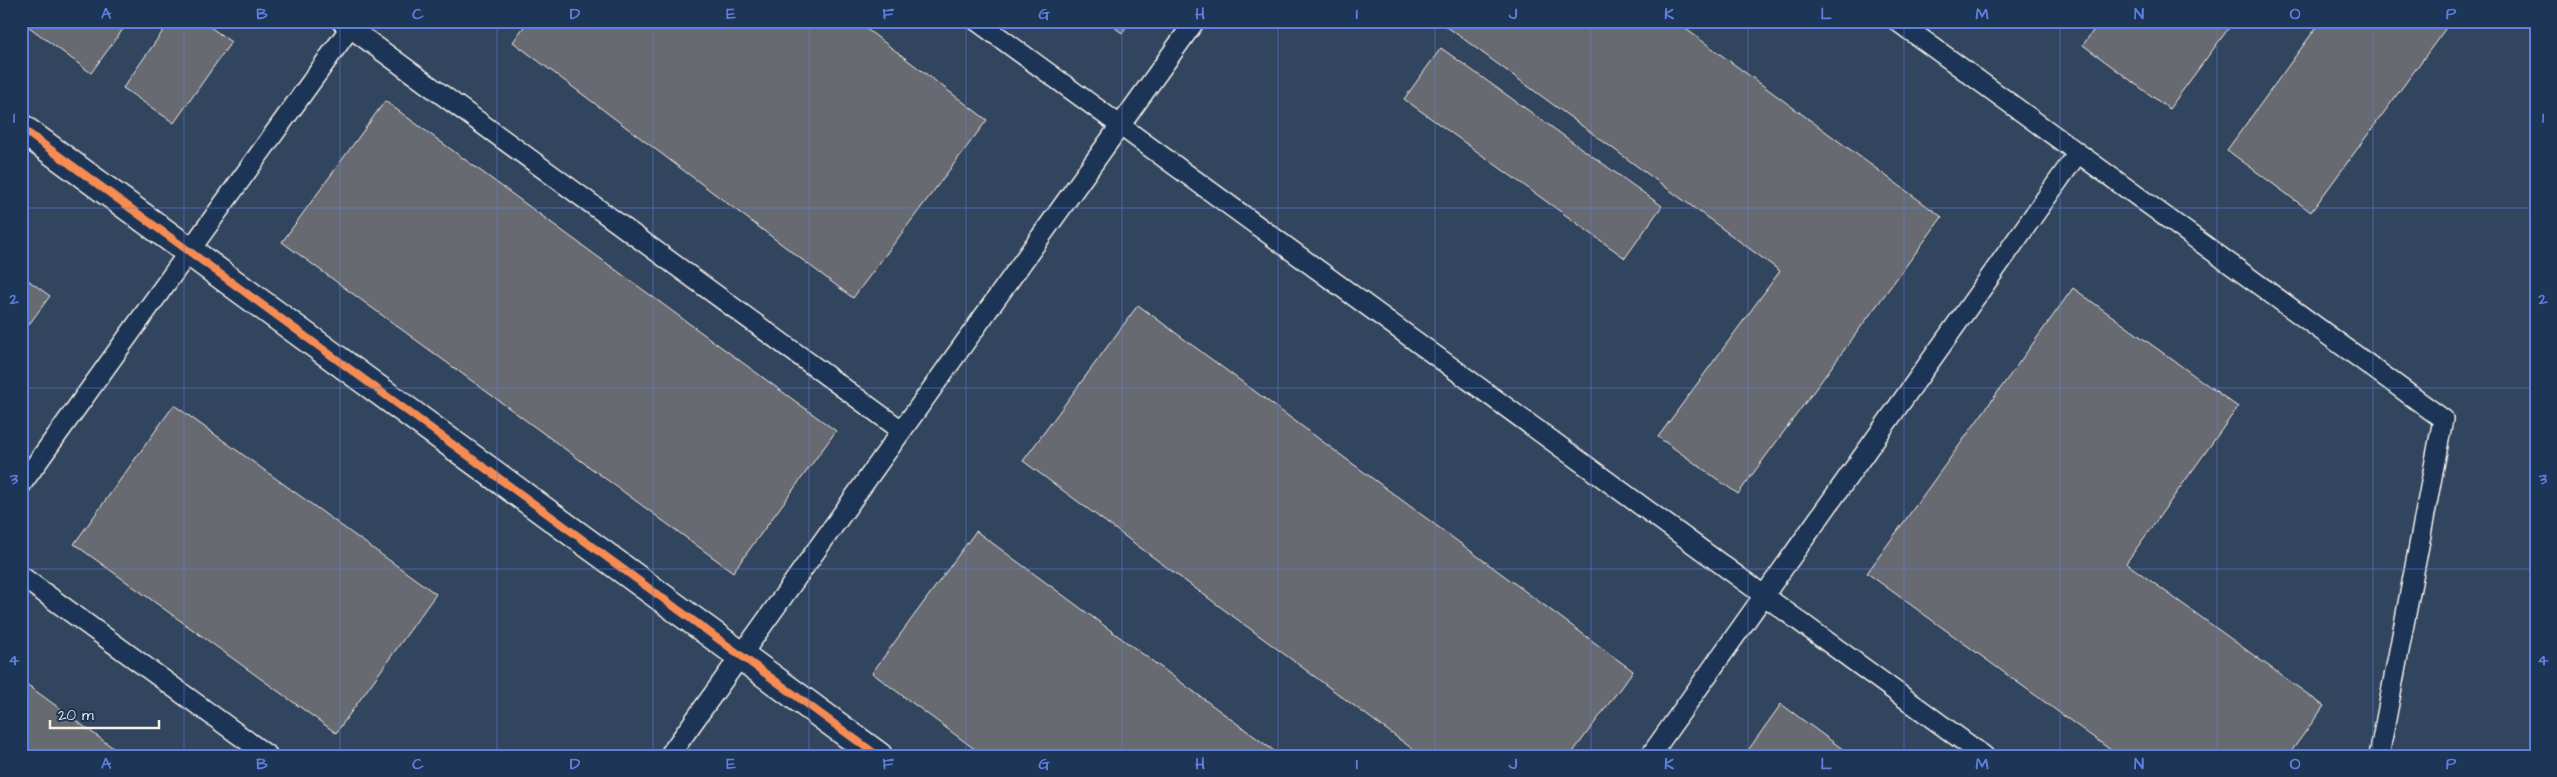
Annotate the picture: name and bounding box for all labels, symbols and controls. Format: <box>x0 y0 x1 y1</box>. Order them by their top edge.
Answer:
text: A <box>101 3 112 25</box>
text: B <box>256 3 268 25</box>
text: C <box>412 3 424 25</box>
text: D <box>570 3 581 25</box>
text: E <box>726 3 736 25</box>
text: F <box>882 3 894 25</box>
text: G <box>1038 3 1050 25</box>
text: H <box>1195 3 1205 25</box>
text: I <box>1356 3 1358 25</box>
text: J <box>1508 3 1518 25</box>
text: K <box>1664 3 1674 25</box>
text: L <box>1820 3 1832 25</box>
text: M <box>1975 3 1989 25</box>
text: N <box>2134 3 2144 25</box>
text: O <box>2290 3 2301 25</box>
text: P <box>2446 3 2457 25</box>
text: 1 <box>13 107 16 129</box>
text: 1 <box>2542 107 2545 129</box>
text: 2 <box>8 288 19 310</box>
text: 2 <box>2537 288 2548 310</box>
text: 3 <box>9 468 19 490</box>
text: 3 <box>2538 468 2548 490</box>
text: 4 <box>9 649 20 671</box>
text: 4 <box>2538 649 2549 671</box>
scale bar <box>50 697 159 729</box>
text: 20 m <box>58 705 94 726</box>
text: A <box>101 753 112 775</box>
text: B <box>256 753 268 775</box>
text: C <box>412 753 424 775</box>
text: D <box>570 753 581 775</box>
text: E <box>726 753 736 775</box>
text: F <box>882 753 894 775</box>
text: G <box>1038 753 1050 775</box>
text: H <box>1195 753 1205 775</box>
text: I <box>1356 753 1358 775</box>
text: J <box>1508 753 1518 775</box>
text: K <box>1664 753 1674 775</box>
text: L <box>1820 753 1832 775</box>
text: M <box>1975 753 1989 775</box>
text: N <box>2134 753 2144 775</box>
text: O <box>2290 753 2301 775</box>
text: P <box>2446 753 2457 775</box>

